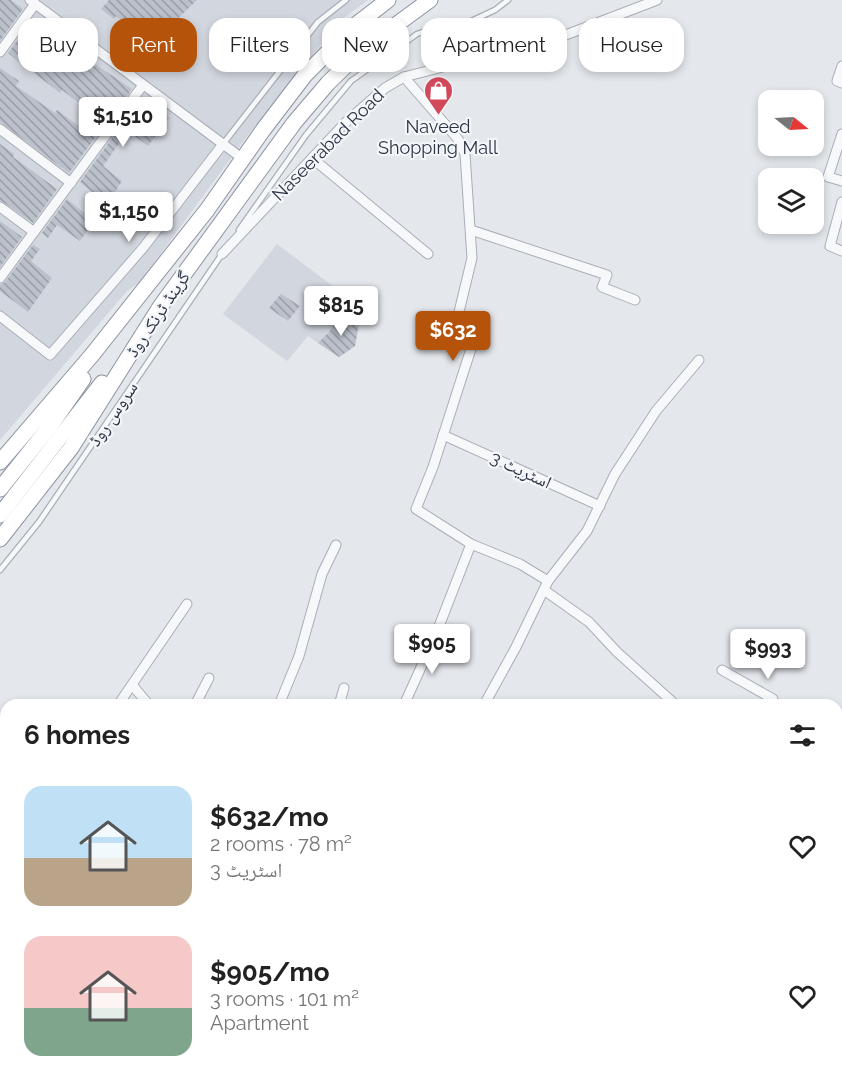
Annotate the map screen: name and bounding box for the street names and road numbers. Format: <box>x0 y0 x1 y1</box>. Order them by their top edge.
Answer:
street label: Naseerabad Road <box>267 84 388 205</box>
street label: گرینڈ ٹرنک روڈ <box>121 266 195 361</box>
street label: سروس روڈ <box>83 378 143 450</box>
street label: اسٹریٹ 3 <box>487 446 555 493</box>

